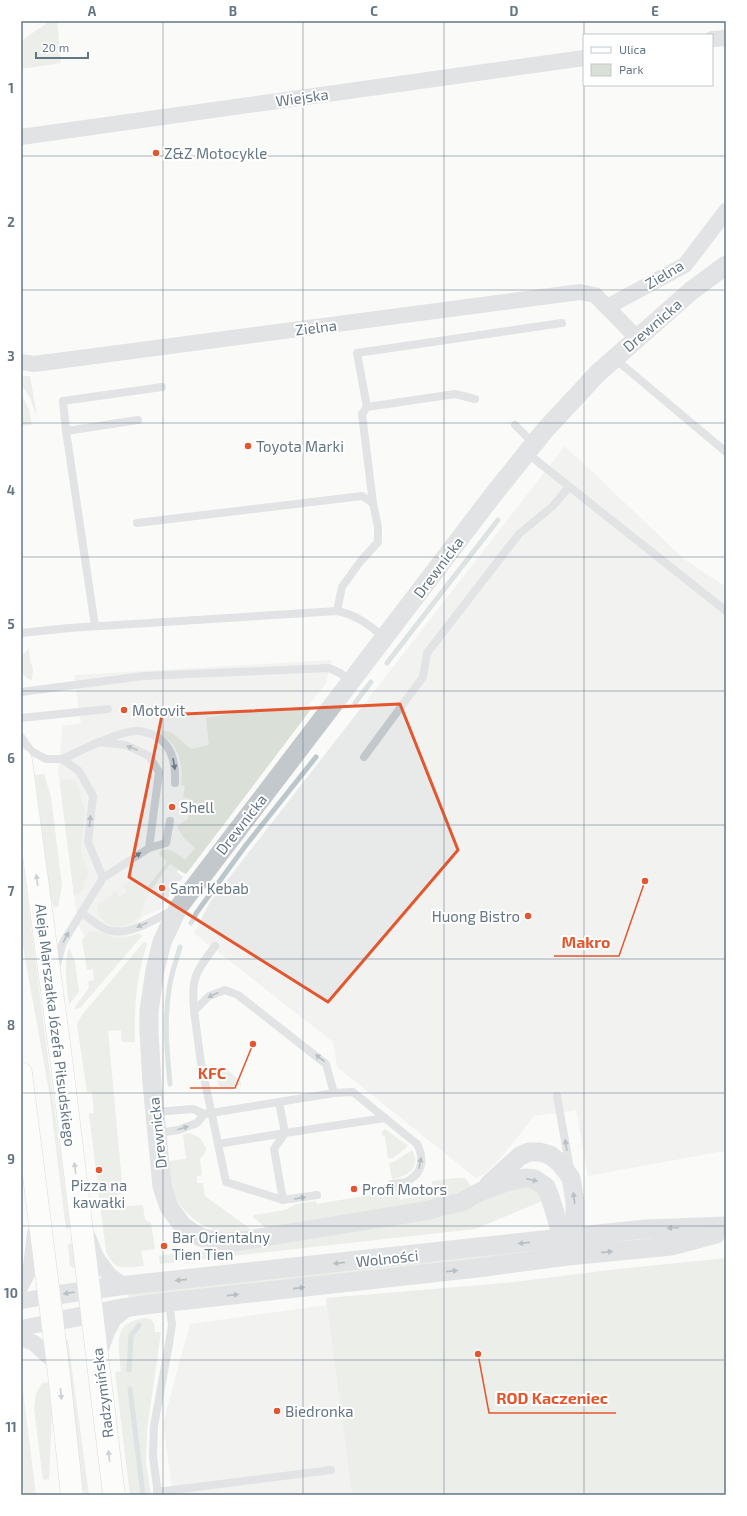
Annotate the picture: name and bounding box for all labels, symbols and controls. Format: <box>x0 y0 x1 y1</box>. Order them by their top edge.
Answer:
text: A <box>88 3 97 19</box>
text: B <box>229 3 237 19</box>
text: C <box>370 3 378 19</box>
text: D <box>510 3 519 19</box>
text: E <box>651 3 659 19</box>
scale bar <box>36 34 88 60</box>
legend <box>583 34 713 86</box>
text: 20 m <box>42 40 69 54</box>
text: Ulica <box>619 42 646 56</box>
text: Park <box>619 62 644 76</box>
text: 1 <box>8 80 14 96</box>
street label: Wiejska <box>274 84 330 111</box>
place label: Z&Z Motocykle <box>164 144 267 162</box>
marker: Z&Z Motocykle <box>151 148 161 158</box>
text: 2 <box>7 214 15 230</box>
street label: Zielna <box>642 256 686 292</box>
street label: Drewnicka <box>619 295 685 355</box>
street label: Zielna <box>294 316 338 338</box>
text: 3 <box>7 348 15 364</box>
place label: Toyota Marki <box>256 437 344 455</box>
marker: Toyota Marki <box>243 441 253 451</box>
text: 4 <box>7 482 15 498</box>
street label: Drewnicka <box>409 533 467 601</box>
text: 5 <box>7 616 15 632</box>
place label: Motovit <box>132 701 185 719</box>
marker: Motovit <box>119 705 129 715</box>
one-way arrow <box>126 745 138 751</box>
text: 6 <box>7 750 15 766</box>
one-way arrow <box>171 758 177 770</box>
street label: Drewnicka <box>212 790 270 858</box>
place label: Shell <box>180 798 215 816</box>
marker: Shell <box>167 802 177 812</box>
one-way arrow <box>87 815 93 827</box>
one-way arrow <box>130 853 141 860</box>
one-way arrow <box>34 874 40 886</box>
place label: Sami Kebab <box>170 879 249 897</box>
text: 7 <box>8 883 15 899</box>
marker: Sami Kebab <box>157 883 167 893</box>
street label: Aleja Marszałka Józefa Piłsudskiego <box>31 903 80 1148</box>
place label: Huong Bistro <box>432 907 520 925</box>
marker: Huong Bistro <box>523 911 533 921</box>
one-way arrow <box>137 922 148 928</box>
callout: Makro <box>554 928 619 956</box>
one-way arrow <box>63 931 69 943</box>
text: Makro <box>562 932 610 951</box>
one-way arrow <box>207 992 219 998</box>
text: 8 <box>7 1017 15 1033</box>
one-way arrow <box>314 1054 325 1063</box>
callout: KFC <box>190 1060 235 1088</box>
text: KFC <box>198 1063 226 1082</box>
street label: Drewnicka <box>144 1096 170 1170</box>
one-way arrow <box>177 1125 189 1131</box>
one-way arrow <box>563 1139 569 1151</box>
text: 9 <box>7 1151 15 1167</box>
one-way arrow <box>417 1157 423 1170</box>
one-way arrow <box>72 1162 78 1174</box>
marker: Pizza na kawałki <box>94 1165 104 1175</box>
place label: Pizza na kawałki <box>71 1176 127 1211</box>
one-way arrow <box>526 1177 539 1183</box>
place label: Profi Motors <box>362 1180 447 1198</box>
marker: Profi Motors <box>349 1184 359 1194</box>
one-way arrow <box>571 1192 577 1204</box>
one-way arrow <box>294 1195 306 1201</box>
one-way arrow <box>666 1225 679 1231</box>
place label: Bar Orientalny Tien Tien <box>172 1228 270 1263</box>
one-way arrow <box>518 1240 530 1246</box>
marker: Bar Orientalny Tien Tien <box>159 1241 169 1251</box>
street label: Wolności <box>355 1246 419 1270</box>
one-way arrow <box>601 1249 613 1256</box>
one-way arrow <box>333 1260 345 1266</box>
one-way arrow <box>446 1268 458 1274</box>
one-way arrow <box>175 1277 187 1283</box>
one-way arrow <box>293 1284 306 1291</box>
text: 10 <box>4 1285 18 1301</box>
one-way arrow <box>63 1290 75 1296</box>
one-way arrow <box>227 1292 239 1298</box>
street label: Radzymińska <box>88 1347 116 1439</box>
callout: ROD Kaczeniec <box>489 1385 616 1413</box>
one-way arrow <box>58 1388 64 1400</box>
text: ROD Kaczeniec <box>496 1388 608 1407</box>
place label: Biedronka <box>285 1402 354 1420</box>
marker: Biedronka <box>272 1406 282 1416</box>
text: 11 <box>5 1419 17 1435</box>
one-way arrow <box>106 1450 112 1462</box>

